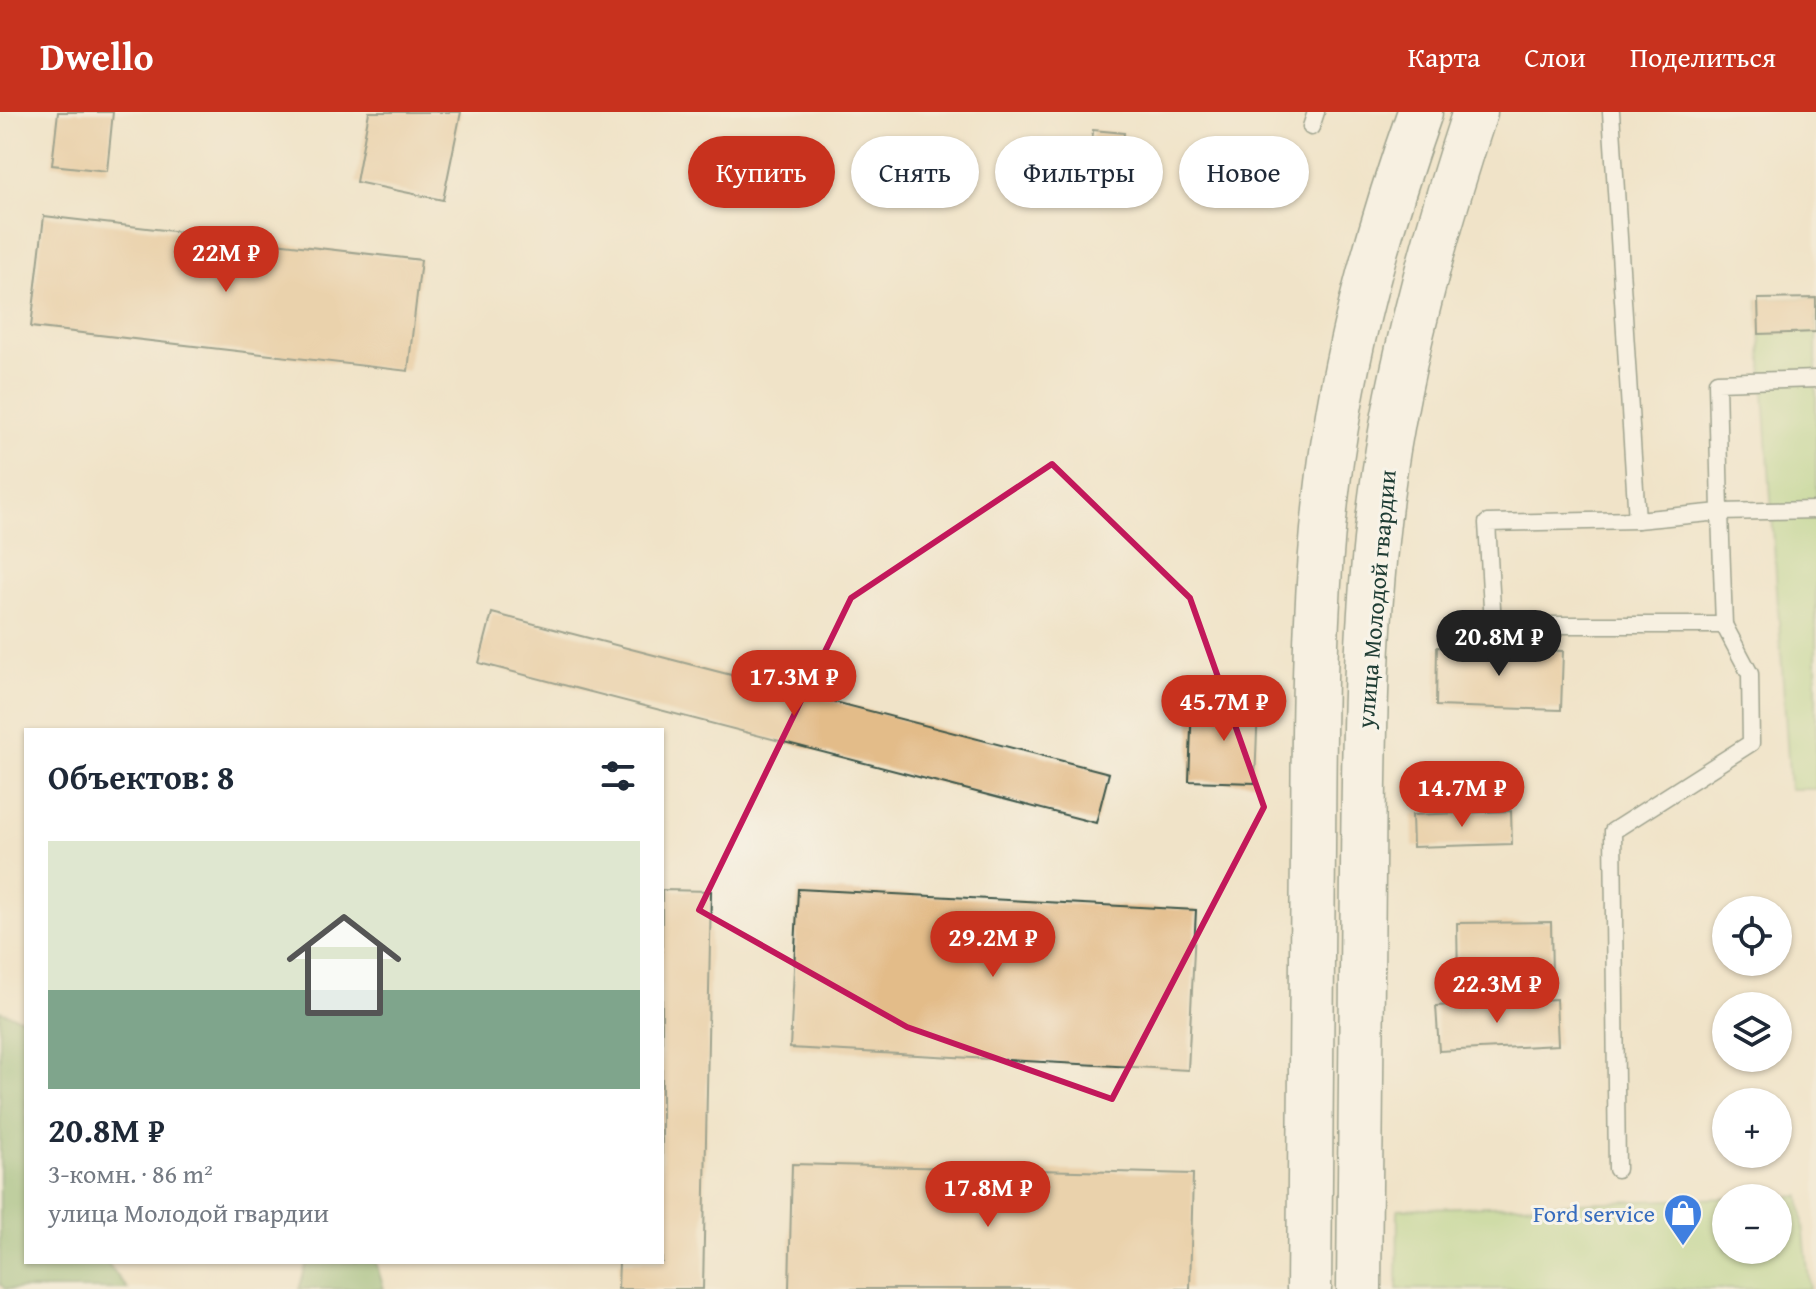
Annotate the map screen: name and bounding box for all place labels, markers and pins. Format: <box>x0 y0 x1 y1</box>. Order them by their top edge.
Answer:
pin: 22M ₽ <box>170 226 282 294</box>
pin: 20.8M ₽ <box>1425 610 1573 678</box>
pin: 17.3M ₽ <box>720 650 868 718</box>
pin: 45.7M ₽ <box>1150 675 1298 743</box>
pin: 14.7M ₽ <box>1388 761 1536 829</box>
pin: 29.2M ₽ <box>919 911 1067 979</box>
pin: 22.3M ₽ <box>1423 957 1571 1025</box>
pin: 17.8M ₽ <box>914 1161 1062 1229</box>
shop icon: Ford service <box>1662 1192 1704 1247</box>
place label: Ford service <box>1533 1196 1655 1231</box>

